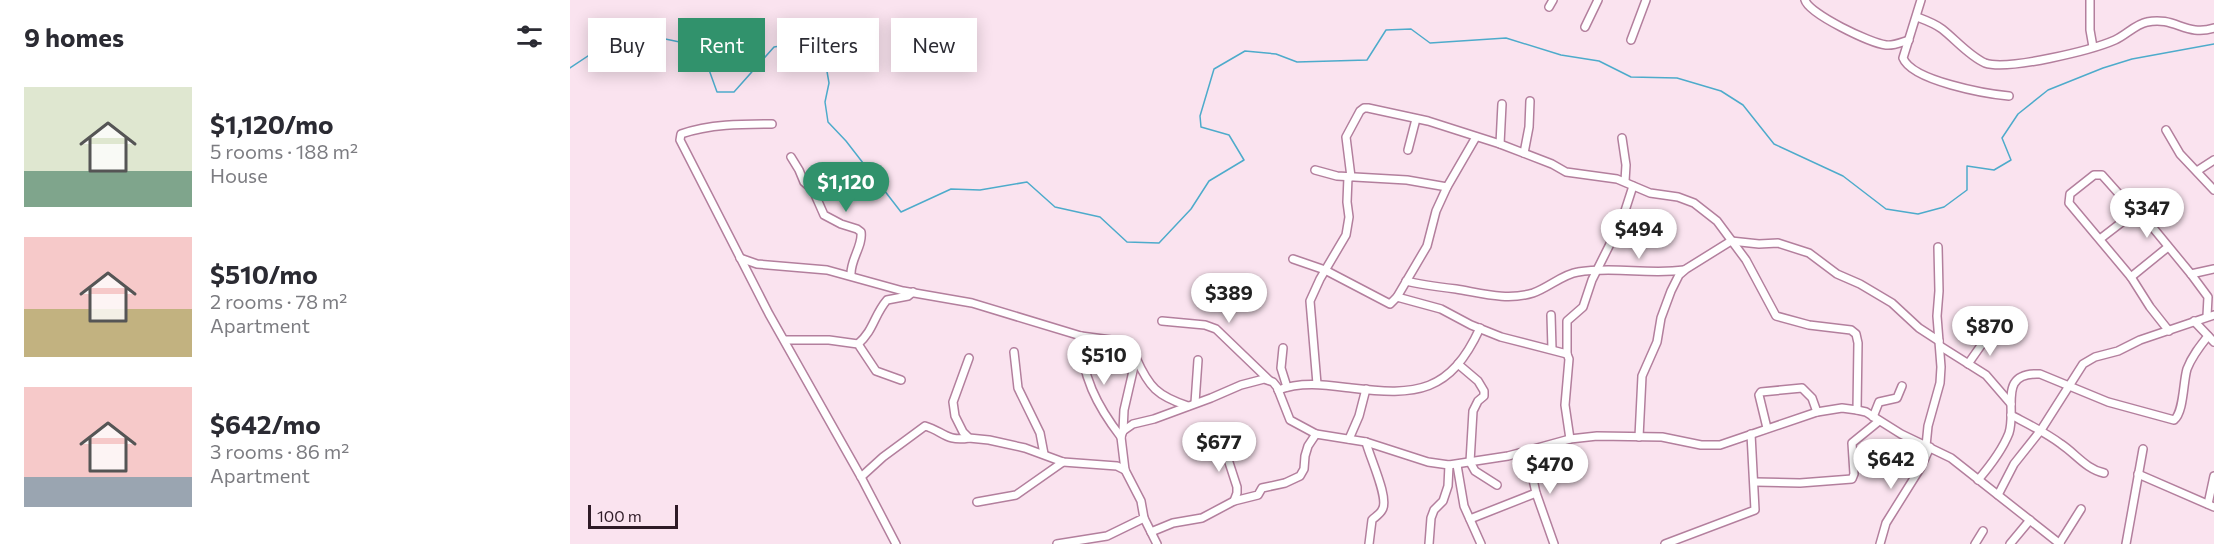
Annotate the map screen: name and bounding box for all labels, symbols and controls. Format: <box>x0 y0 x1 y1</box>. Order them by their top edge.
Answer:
chip: Buy <box>588 18 666 72</box>
chip: Rent <box>678 18 765 72</box>
chip: Filters <box>777 18 879 72</box>
chip: New <box>891 18 977 72</box>
icon: filters <box>513 20 546 53</box>
text: 9 homes <box>24 21 124 52</box>
text: $1,120/mo <box>210 108 334 139</box>
icon: home <box>72 111 144 183</box>
text: 5 rooms · 188 m² <box>210 139 358 163</box>
pin: $1,120 <box>797 162 895 213</box>
text: House <box>210 163 268 187</box>
text: $1,120 <box>817 169 875 193</box>
pin: $347 <box>2111 188 2183 239</box>
text: $347 <box>2124 195 2170 219</box>
pin: $494 <box>1603 209 1675 260</box>
text: $494 <box>1615 216 1663 240</box>
text: $510/mo <box>210 258 318 289</box>
icon: home <box>72 261 144 333</box>
pin: $389 <box>1193 273 1265 324</box>
text: $389 <box>1205 280 1253 304</box>
text: 2 rooms · 78 m² <box>210 289 347 313</box>
pin: $870 <box>1954 306 2026 357</box>
text: Apartment <box>210 313 310 337</box>
text: $870 <box>1966 313 2014 337</box>
pin: $510 <box>1068 335 1140 386</box>
text: $510 <box>1081 342 1127 366</box>
text: $642/mo <box>210 408 321 439</box>
icon: home <box>72 411 144 483</box>
pin: $677 <box>1183 422 1255 473</box>
text: $677 <box>1196 429 1242 453</box>
text: 3 rooms · 86 m² <box>210 439 349 463</box>
pin: $642 <box>1855 439 1927 490</box>
pin: $470 <box>1514 444 1586 495</box>
text: $642 <box>1867 446 1915 470</box>
text: $470 <box>1526 451 1574 475</box>
text: Apartment <box>210 463 310 487</box>
scale bar <box>588 502 678 530</box>
text: 100 m <box>597 506 642 525</box>

